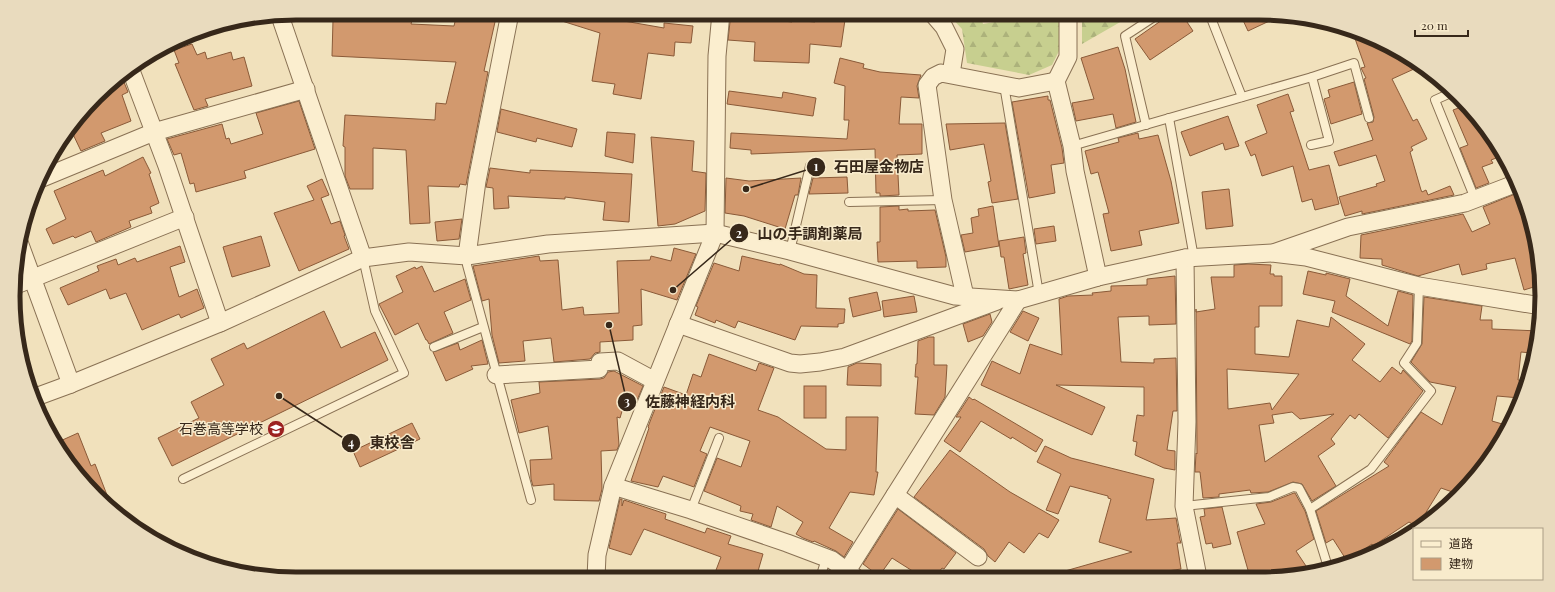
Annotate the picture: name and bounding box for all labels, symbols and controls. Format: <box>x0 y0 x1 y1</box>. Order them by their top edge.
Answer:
scale bar <box>1415 12 1468 38</box>
text: 20 m <box>1421 17 1448 33</box>
callout: 石田屋金物店 <box>806 153 932 180</box>
text: 石田屋金物店 <box>834 156 924 176</box>
text: 1 <box>814 158 819 174</box>
callout: 山の手調剤薬局 <box>729 220 870 247</box>
text: 山の手調剤薬局 <box>757 223 863 243</box>
text: 2 <box>736 225 742 241</box>
callout: 佐藤神経内科 <box>617 388 743 415</box>
text: 佐藤神経内科 <box>645 391 735 411</box>
text: 3 <box>624 393 630 409</box>
place label: 石巻高等学校 <box>179 419 263 438</box>
school or university icon: 石巻高等学校 <box>266 419 286 439</box>
callout: 東校舎 <box>341 429 422 456</box>
text: 東校舎 <box>369 432 415 452</box>
text: 4 <box>348 434 354 450</box>
legend <box>1413 528 1543 580</box>
text: 道路 <box>1449 535 1473 551</box>
text: 建物 <box>1449 555 1473 571</box>

